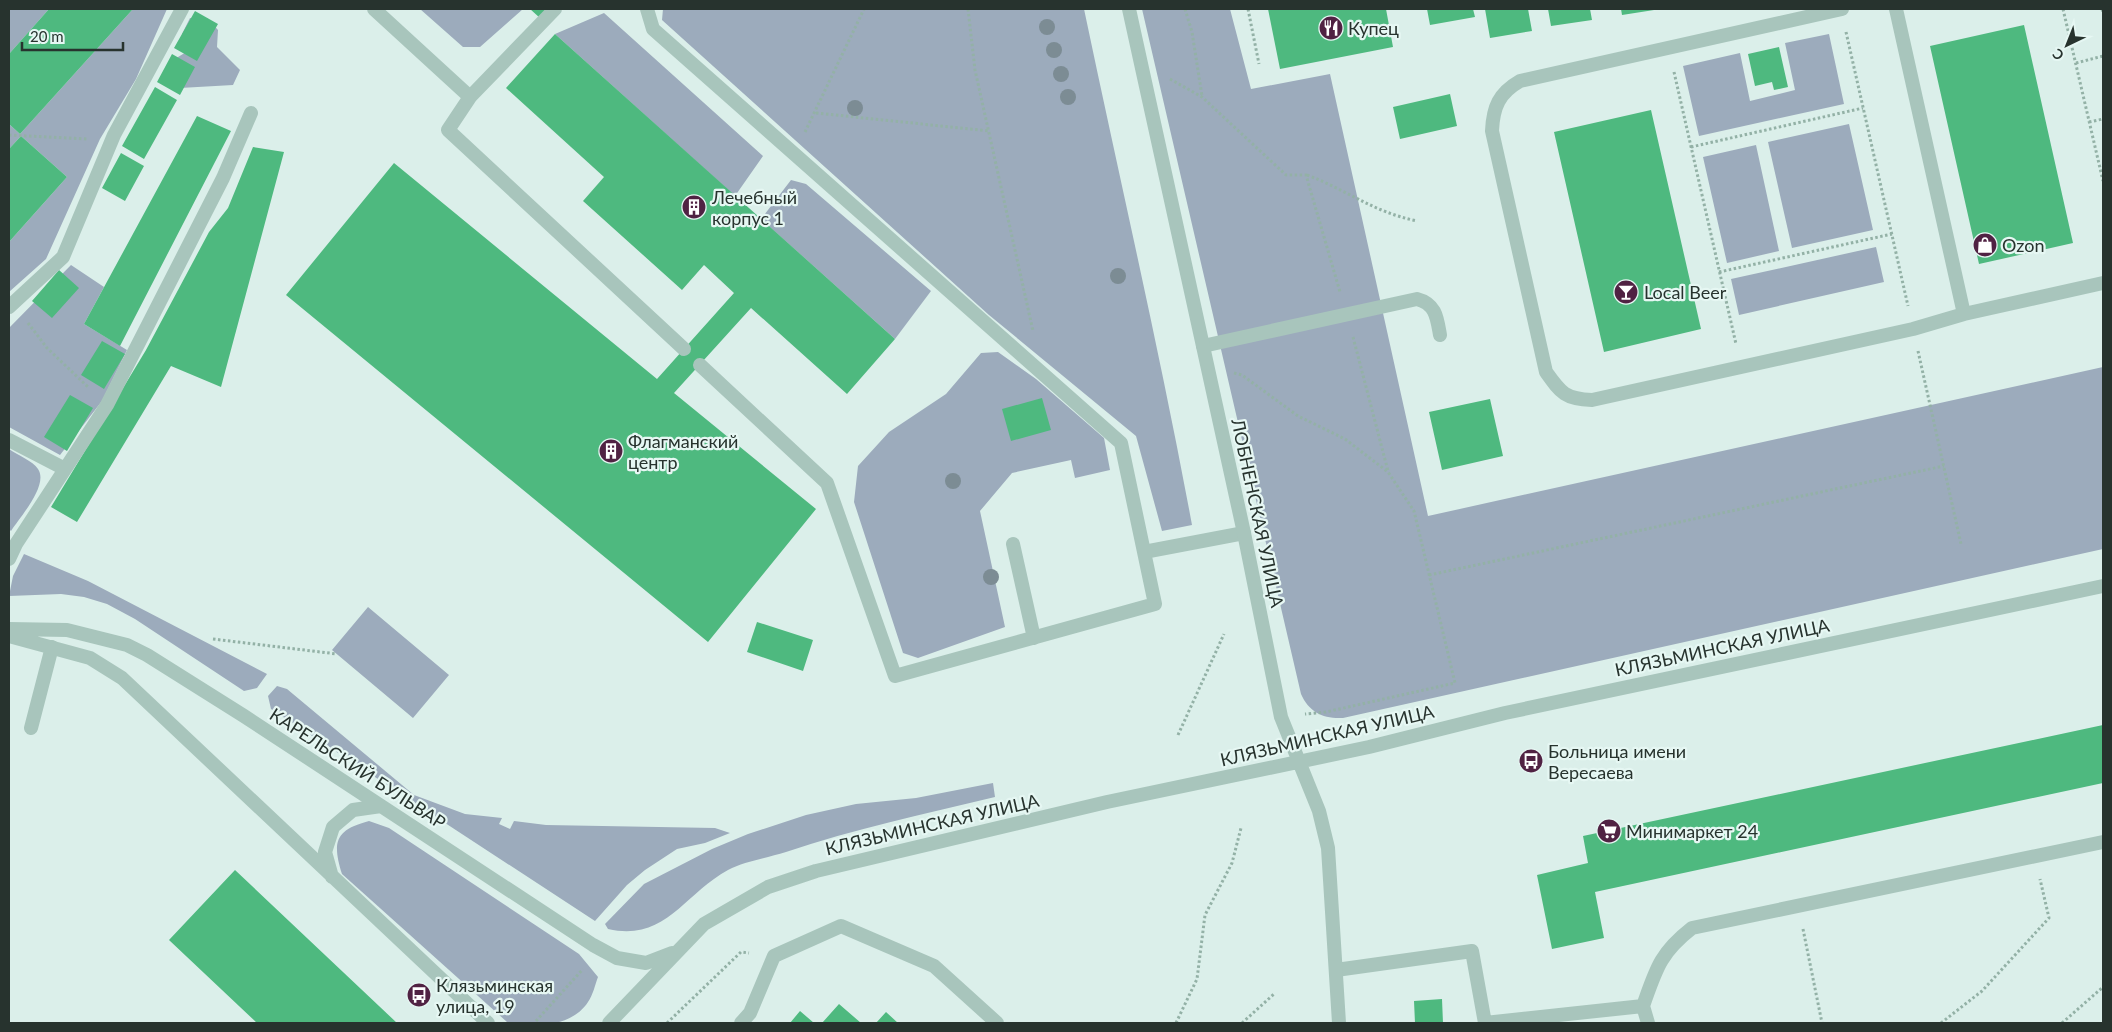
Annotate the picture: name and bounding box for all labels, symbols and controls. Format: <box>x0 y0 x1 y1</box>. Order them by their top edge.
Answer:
restaurant icon: Купец <box>1318 15 1344 41</box>
place label: Купец <box>1348 17 1399 39</box>
scale bar <box>22 20 124 52</box>
north arrow <box>2042 20 2092 70</box>
text: 20 m <box>30 27 64 45</box>
text: С <box>2048 45 2067 64</box>
place label: Лечебный корпус 1 <box>711 186 797 229</box>
building icon: Лечебный корпус 1 <box>681 194 707 220</box>
shop icon: Ozon <box>1972 232 1998 258</box>
place label: Ozon <box>2002 234 2044 256</box>
bar icon: Local Beer <box>1613 279 1639 305</box>
place label: Local Beer <box>1644 281 1727 303</box>
street label: ЛОБНЕНСКАЯ УЛИЦА <box>1227 416 1289 610</box>
place label: Флагманский центр <box>628 430 738 473</box>
building icon: Флагманский центр <box>598 438 624 464</box>
street label: КЛЯЗЬМИНСКАЯ УЛИЦА <box>1613 613 1832 680</box>
street label: КЛЯЗЬМИНСКАЯ УЛИЦА <box>1218 699 1437 770</box>
street label: КАРЕЛЬСКИЙ БУЛЬВАР <box>266 703 450 833</box>
place label: Больница имени Вересаева <box>1548 740 1686 783</box>
bus stop icon: Больница имени Вересаева <box>1518 748 1544 774</box>
street label: КЛЯЗЬМИНСКАЯ УЛИЦА <box>823 788 1042 859</box>
supermarket icon: Минимаркет 24 <box>1596 818 1622 844</box>
place label: Минимаркет 24 <box>1626 820 1758 842</box>
place label: Клязьминская улица, 19 <box>436 974 553 1017</box>
bus stop icon: Клязьминская улица, 19 <box>406 982 432 1008</box>

